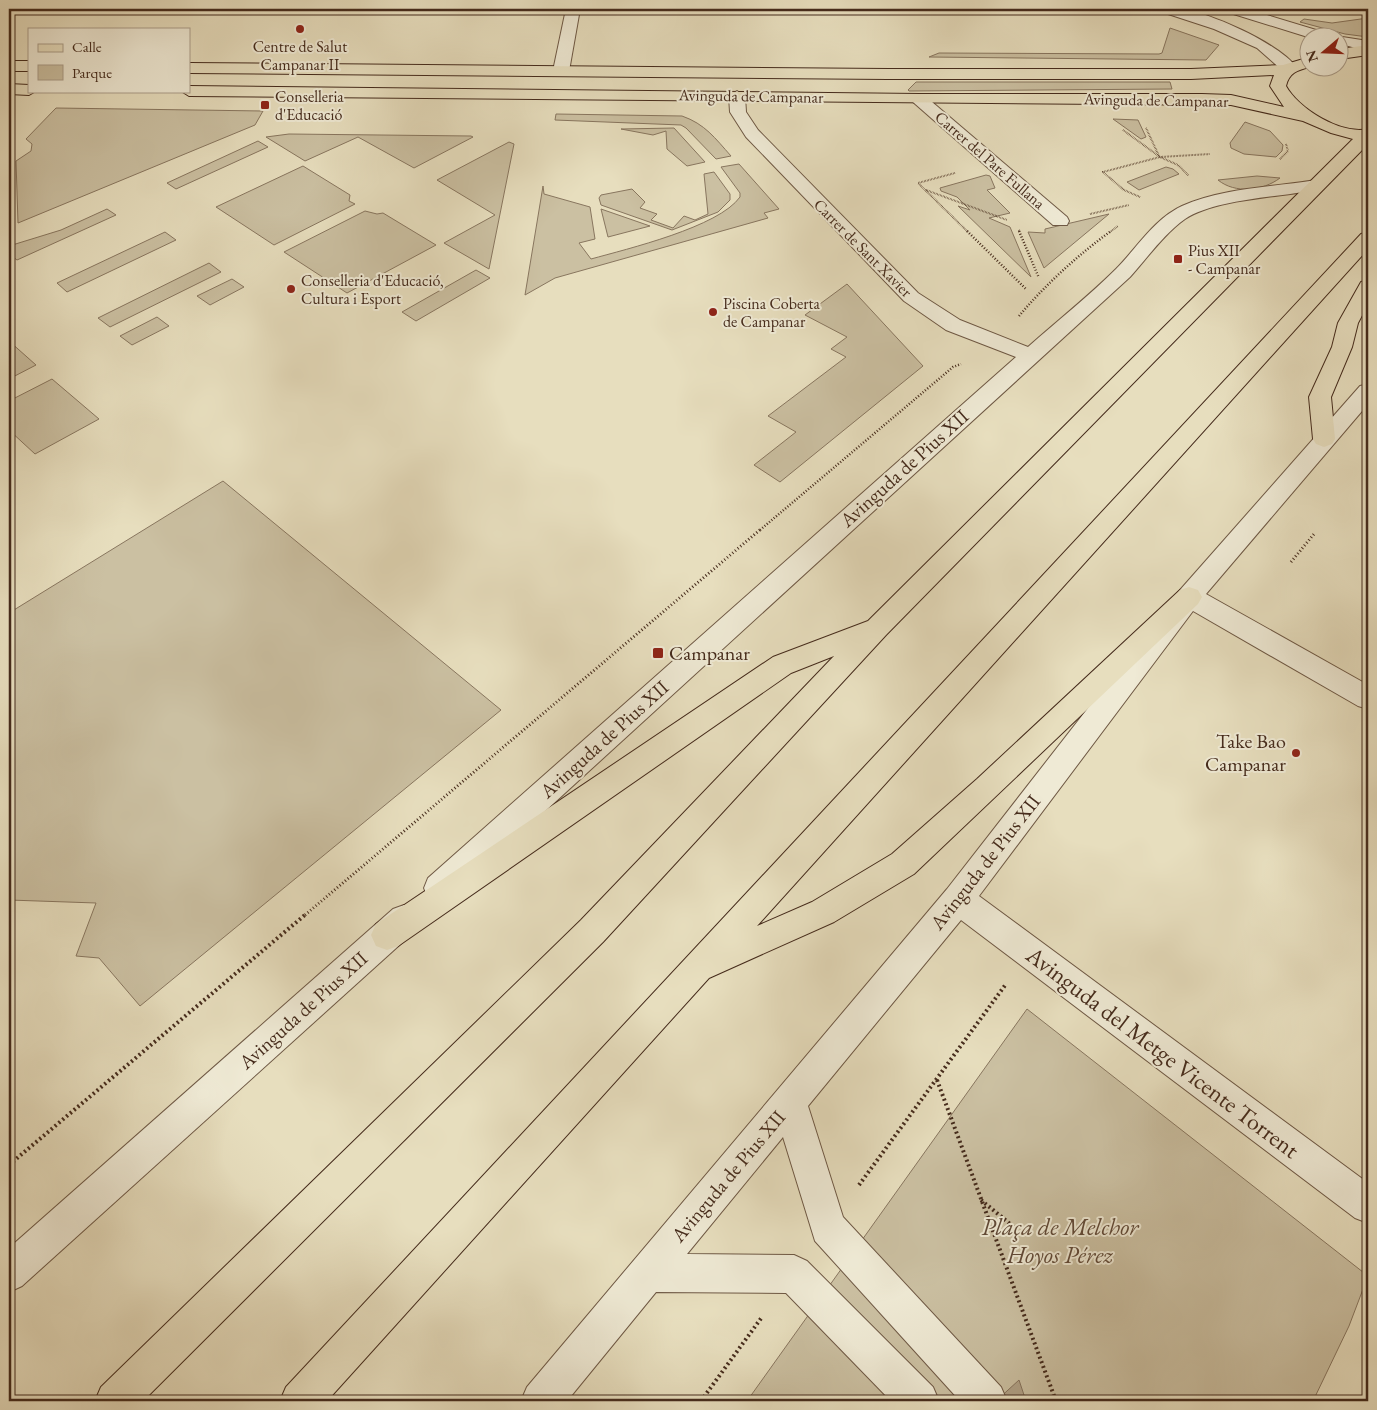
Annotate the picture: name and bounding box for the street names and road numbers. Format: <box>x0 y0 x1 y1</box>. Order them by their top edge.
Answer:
street label: Avinguda de Campanar <box>677 84 824 108</box>
street label: Avinguda de Campanar <box>1082 88 1229 112</box>
street label: Carrer del Pare Fullana <box>931 106 1050 214</box>
street label: Carrer de Sant Xavier <box>809 194 917 302</box>
street label: Avinguda de Pius XII <box>833 403 974 533</box>
street label: Avinguda de Pius XII <box>533 674 674 804</box>
street label: Avinguda de Pius XII <box>923 789 1046 936</box>
street label: Avinguda del Metge Vicente Torrent <box>1020 939 1306 1165</box>
street label: Avinguda de Pius XII <box>232 945 373 1075</box>
street label: Avinguda de Pius XII <box>664 1104 791 1248</box>

